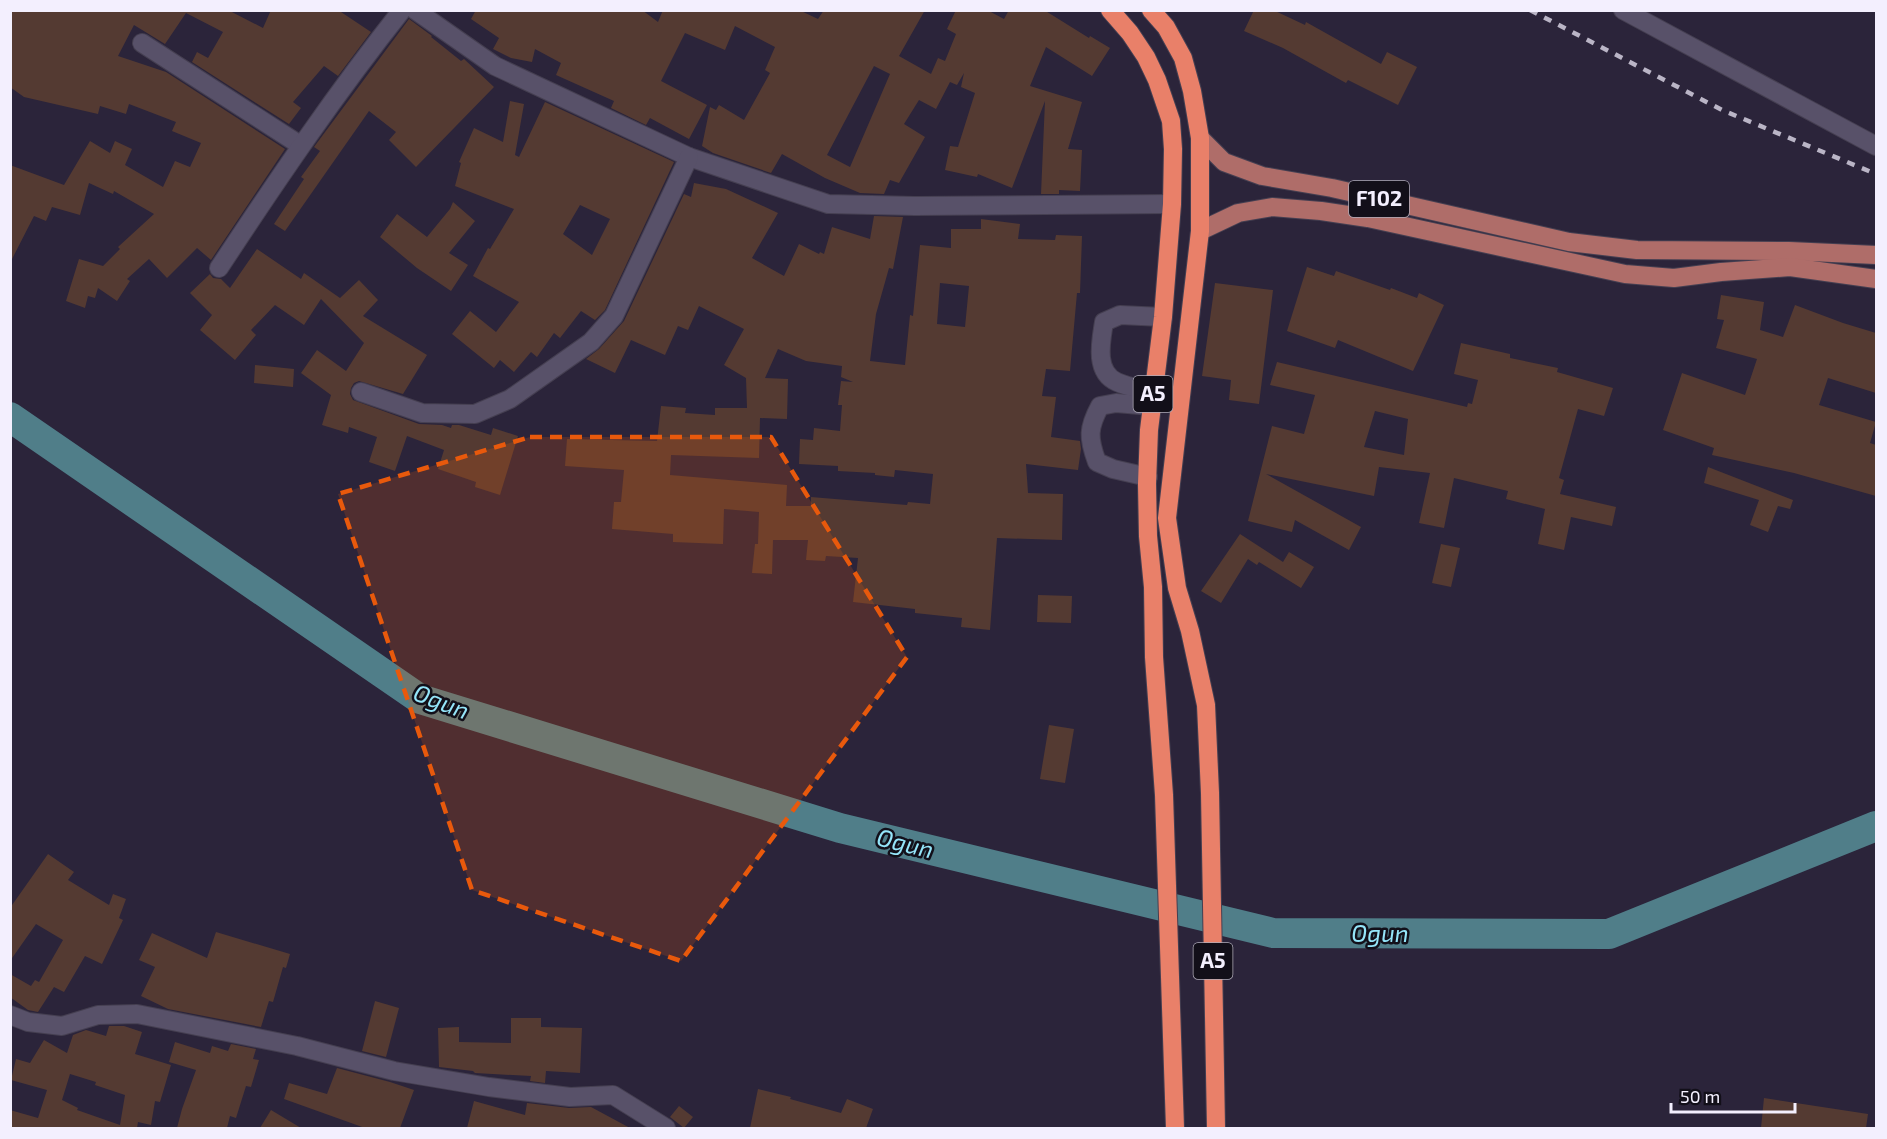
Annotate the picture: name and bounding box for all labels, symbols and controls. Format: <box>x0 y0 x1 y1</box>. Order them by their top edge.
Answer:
road number: F102 <box>1349 181 1409 217</box>
road number: A5 <box>1134 376 1172 412</box>
water label: Ogun <box>410 677 473 724</box>
water label: Ogun <box>874 822 937 864</box>
water label: Ogun <box>1351 918 1409 947</box>
road number: A5 <box>1194 943 1232 979</box>
scale bar <box>1671 1076 1796 1114</box>
text: 50 m <box>1680 1085 1720 1107</box>

